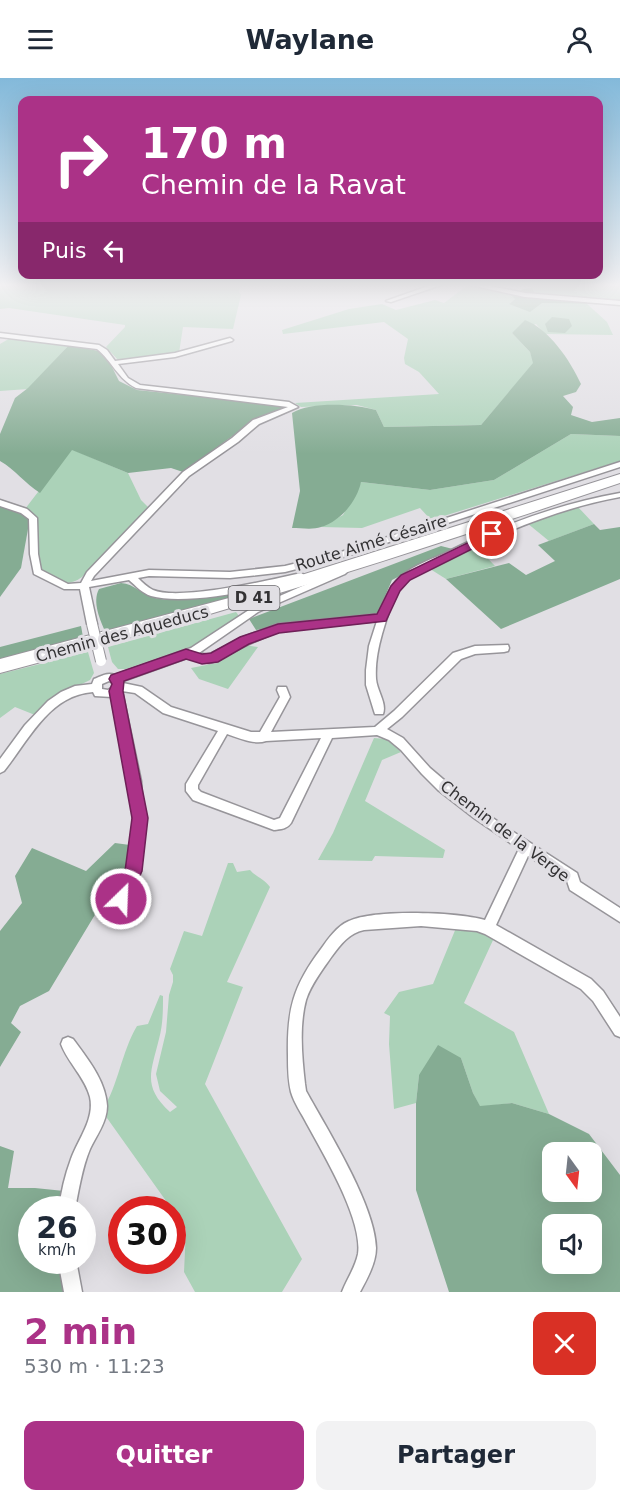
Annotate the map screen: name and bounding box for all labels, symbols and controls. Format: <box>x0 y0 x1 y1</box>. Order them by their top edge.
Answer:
icon: menu <box>24 23 57 56</box>
icon: person <box>563 23 596 56</box>
text: Waylane <box>246 24 374 55</box>
text: 170 m <box>141 119 287 168</box>
icon: right <box>42 120 120 198</box>
text: Chemin de la Ravat <box>141 169 406 200</box>
icon: left <box>98 234 131 267</box>
text: Puis <box>42 238 86 263</box>
pin <box>466 508 517 559</box>
street label: Route Aimé Césaire <box>293 511 449 575</box>
icon: arrive <box>475 517 508 550</box>
road number: D 41 <box>228 586 280 610</box>
street label: Chemin des Aqueducs <box>34 602 210 666</box>
street label: Chemin de la Verge <box>437 776 573 886</box>
position arrow <box>89 867 153 931</box>
north arrow <box>542 1142 602 1202</box>
map controls <box>542 1142 602 1274</box>
speed limit sign: 30 <box>108 1196 186 1274</box>
text: 26 <box>36 1210 78 1245</box>
button: sound <box>542 1214 602 1274</box>
text: km/h <box>38 1241 76 1259</box>
text: 2 min <box>24 1311 137 1352</box>
button: close <box>533 1312 596 1375</box>
text: 530 m · 11:23 <box>24 1354 165 1378</box>
button: Quitter <box>24 1421 304 1490</box>
button: Partager <box>316 1421 596 1490</box>

